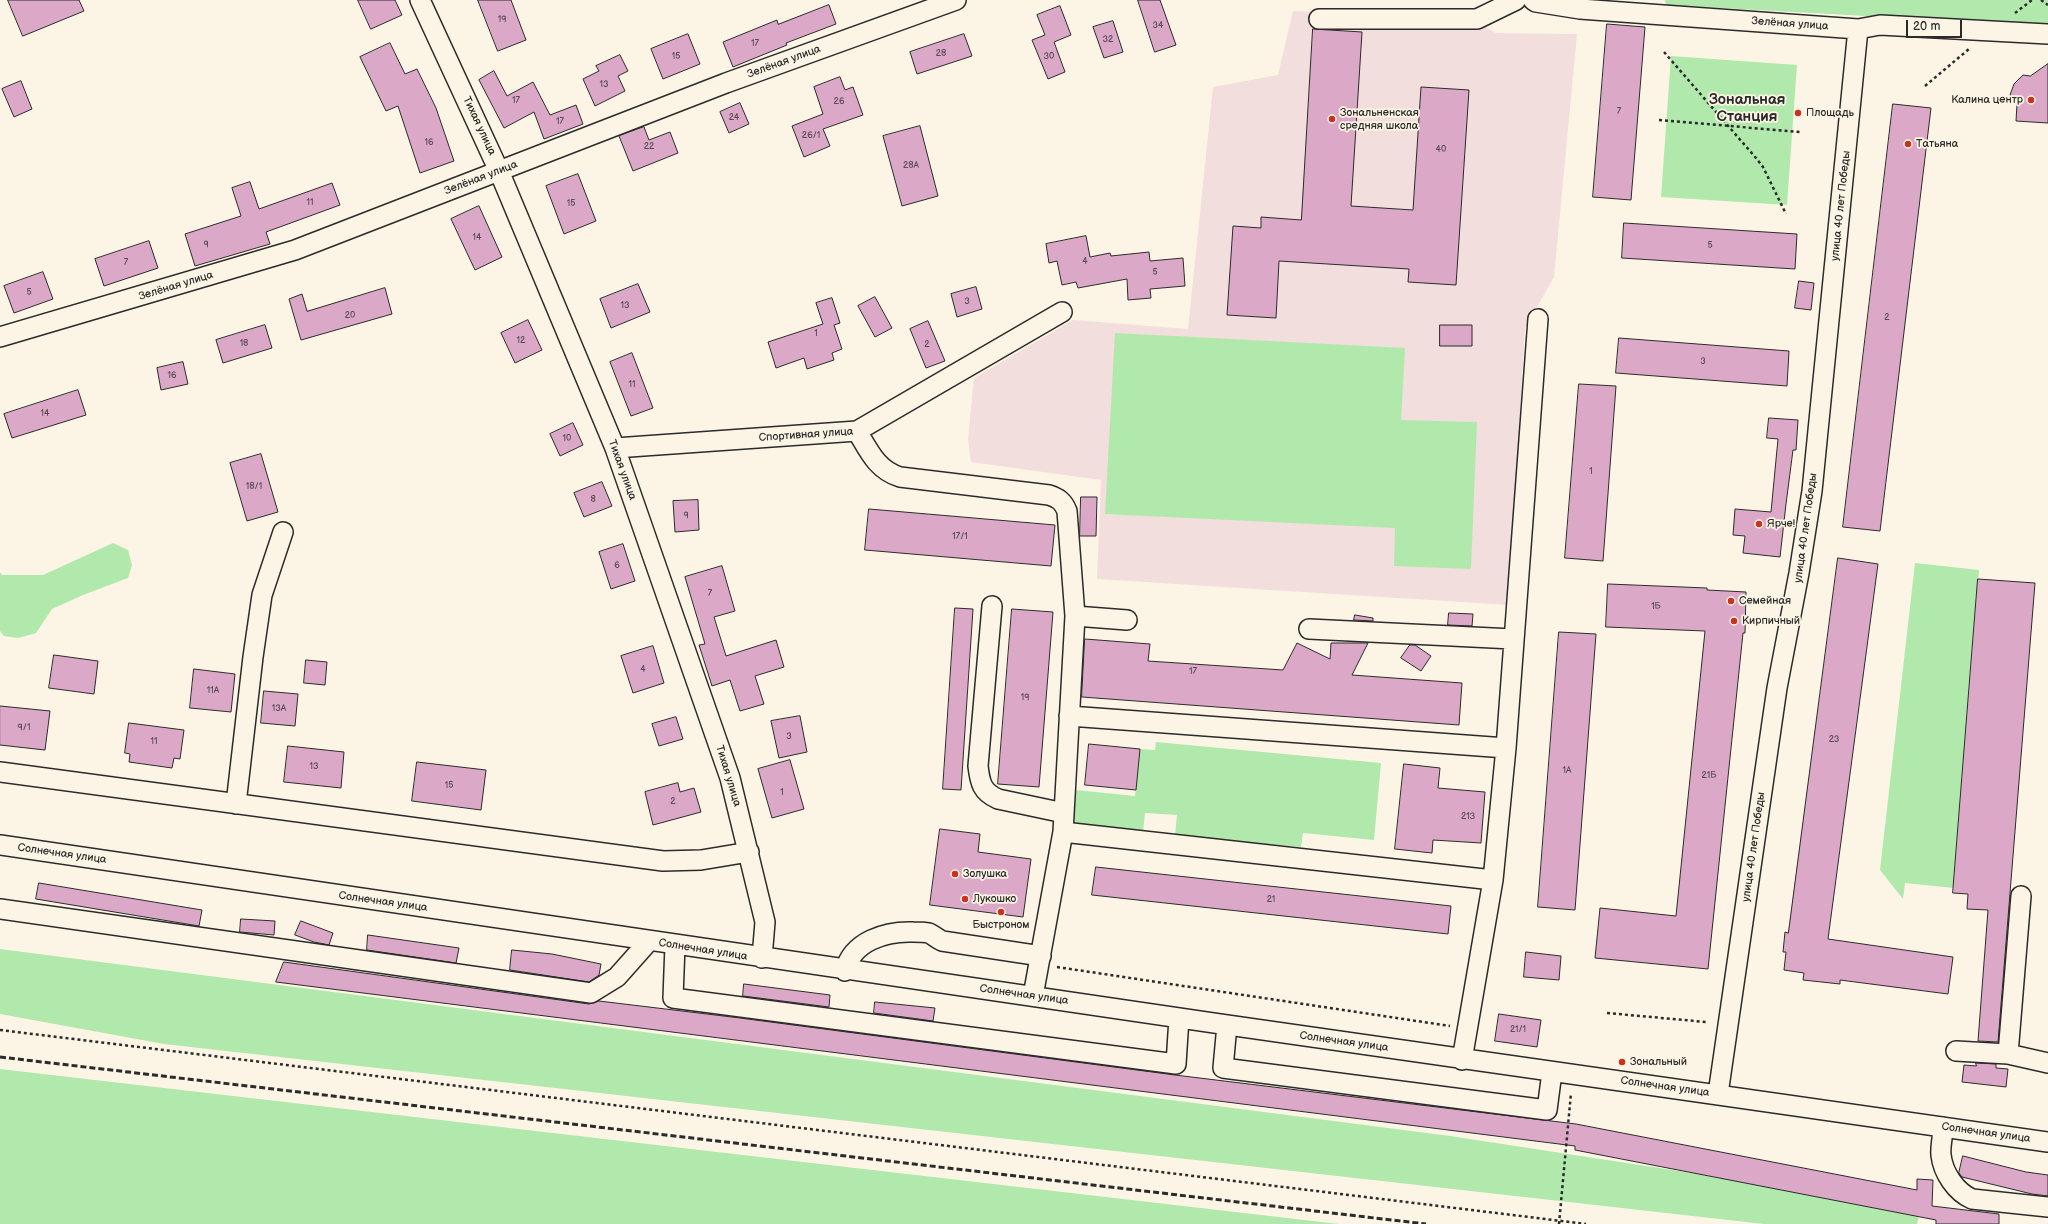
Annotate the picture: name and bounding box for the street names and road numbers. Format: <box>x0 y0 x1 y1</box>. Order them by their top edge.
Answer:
street label: Зелёная улица <box>1751 15 1829 33</box>
street label: Зелёная улица <box>746 43 822 81</box>
street label: Тихая улица <box>460 94 498 158</box>
street label: улица 40 лет Победы <box>1829 150 1853 262</box>
street label: Зелёная улица <box>443 158 519 198</box>
street label: Зелёная улица <box>137 268 215 304</box>
street label: Спортивная улица <box>758 425 854 445</box>
street label: Тихая улица <box>605 438 639 502</box>
street label: улица 40 лет Победы <box>1792 472 1820 584</box>
street label: Тихая улица <box>712 744 744 808</box>
street label: улица 40 лет Победы <box>1740 791 1768 903</box>
street label: Солнечная улица <box>17 841 107 867</box>
street label: Солнечная улица <box>338 889 428 915</box>
street label: Солнечная улица <box>658 936 748 964</box>
street label: Солнечная улица <box>979 982 1069 1008</box>
street label: Солнечная улица <box>1299 1029 1389 1055</box>
street label: Солнечная улица <box>1620 1074 1710 1100</box>
street label: Солнечная улица <box>1941 1120 2031 1146</box>

